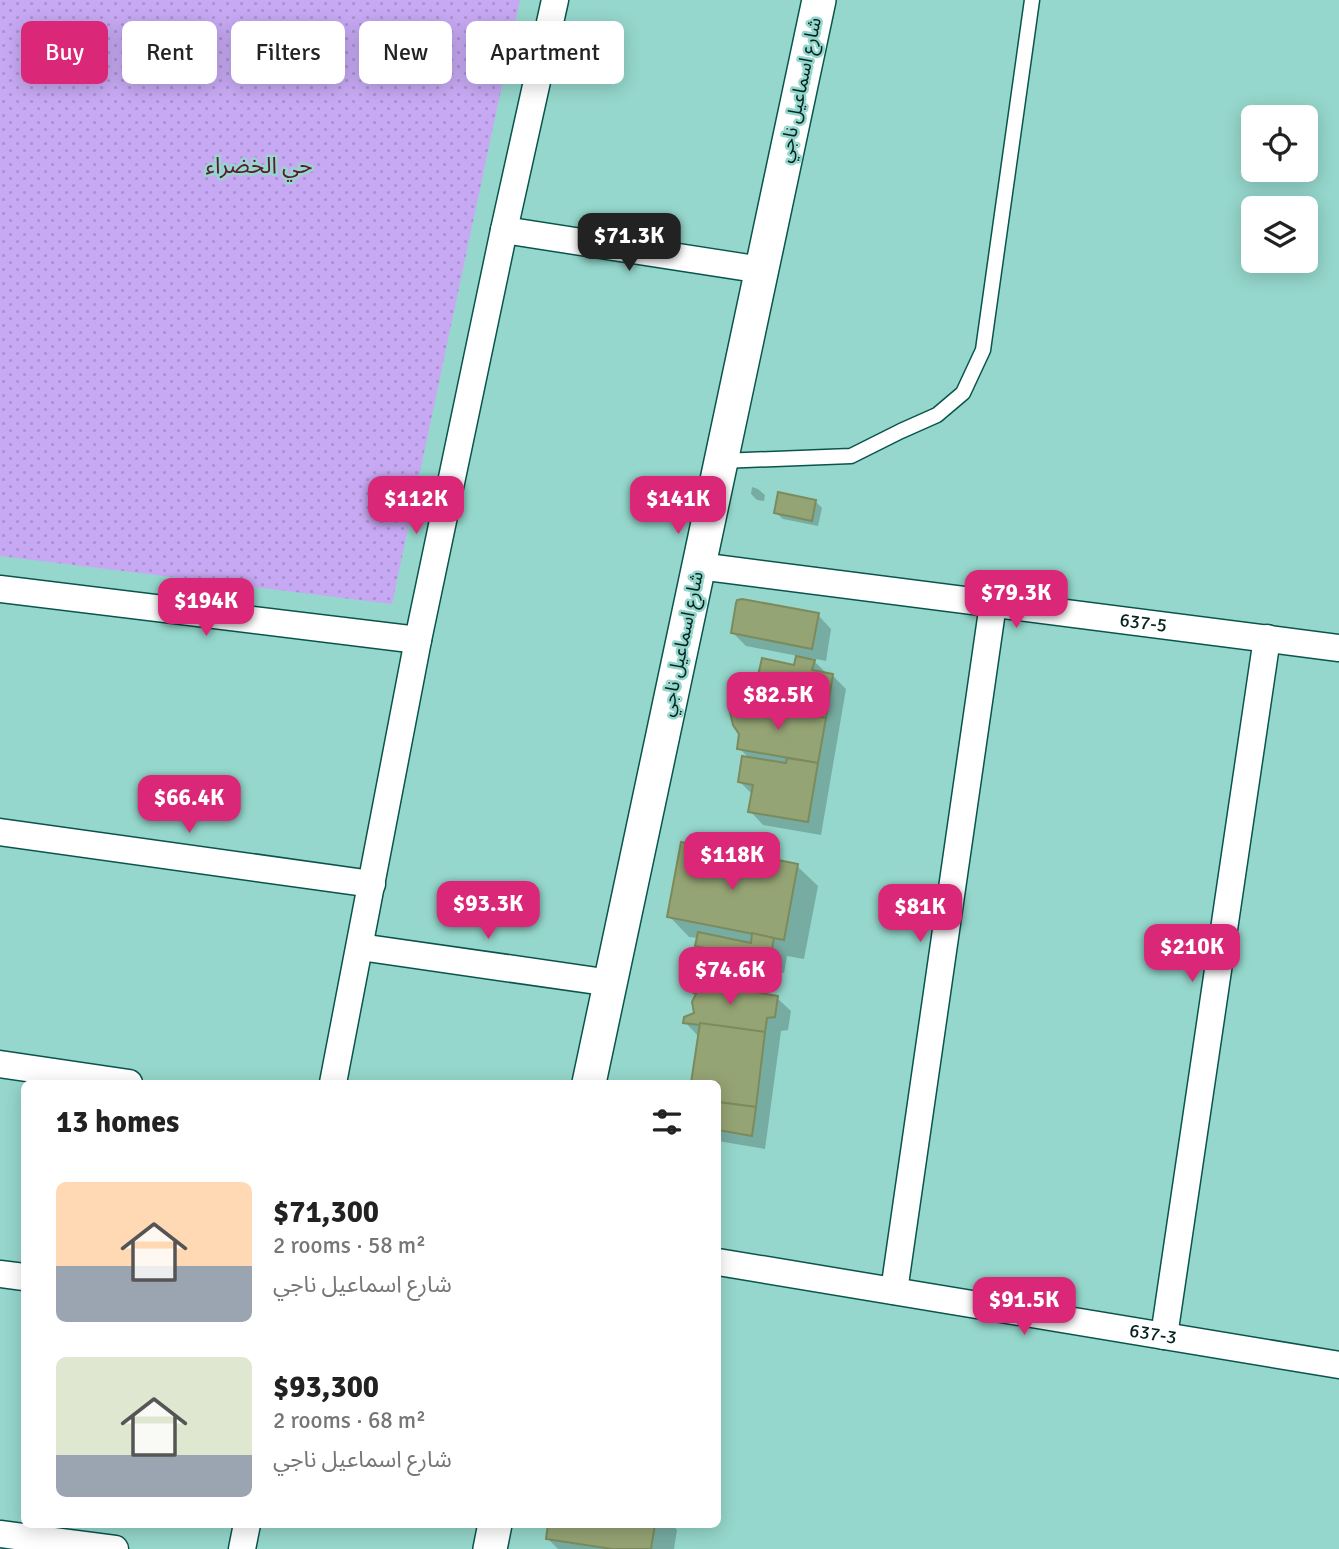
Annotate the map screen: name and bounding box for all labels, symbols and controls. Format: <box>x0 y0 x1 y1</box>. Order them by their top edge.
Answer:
street label: شارع اسماعيل ناجي <box>773 15 829 165</box>
chip: Buy <box>21 21 108 84</box>
chip: Rent <box>122 21 217 84</box>
chip: Filters <box>231 21 345 84</box>
chip: New <box>359 21 452 84</box>
chip: Apartment <box>466 21 624 84</box>
map controls <box>1241 105 1318 273</box>
button: locate <box>1241 105 1318 182</box>
district label: حي الخضراء <box>206 151 312 182</box>
button: layers <box>1241 196 1318 273</box>
pin: $71.3K <box>572 214 686 273</box>
text: $71.3K <box>594 221 664 250</box>
pin: $112K <box>367 476 465 536</box>
pin: $141K <box>629 476 727 536</box>
text: $112K <box>384 484 448 513</box>
text: $141K <box>646 484 710 513</box>
street label: شارع اسماعيل ناجي <box>655 569 711 719</box>
pin: $79.3K <box>959 570 1073 630</box>
pin: $194K <box>157 578 255 638</box>
text: $79.3K <box>981 578 1051 607</box>
text: $194K <box>174 586 238 615</box>
street label: 637-5 <box>1118 608 1169 638</box>
pin: $82.5K <box>721 672 835 732</box>
text: $82.5K <box>743 680 813 709</box>
pin: $66.4K <box>132 776 246 835</box>
text: $66.4K <box>154 783 224 812</box>
pin: $118K <box>683 832 781 892</box>
text: $118K <box>700 840 764 869</box>
pin: $93.3K <box>431 881 545 941</box>
pin: $81K <box>879 884 961 944</box>
text: $93.3K <box>453 889 523 918</box>
text: $81K <box>894 892 946 921</box>
pin: $210K <box>1143 925 1241 984</box>
text: $210K <box>1160 932 1224 961</box>
pin: $74.6K <box>673 948 787 1007</box>
text: $74.6K <box>695 955 765 984</box>
icon: filters <box>648 1103 686 1141</box>
text: 13 homes <box>56 1104 179 1141</box>
text: $71,300 <box>273 1194 379 1231</box>
icon: home <box>112 1210 196 1294</box>
text: 2 rooms · 58 m² <box>273 1231 426 1260</box>
text: شارع اسماعيل ناجي <box>273 1270 452 1299</box>
pin: $91.5K <box>967 1278 1081 1337</box>
text: $91.5K <box>989 1285 1059 1314</box>
street label: 637-3 <box>1128 1318 1179 1350</box>
text: $93,300 <box>273 1369 379 1406</box>
icon: home <box>112 1385 196 1469</box>
text: 2 rooms · 68 m² <box>273 1406 426 1435</box>
text: شارع اسماعيل ناجي <box>273 1445 452 1474</box>

